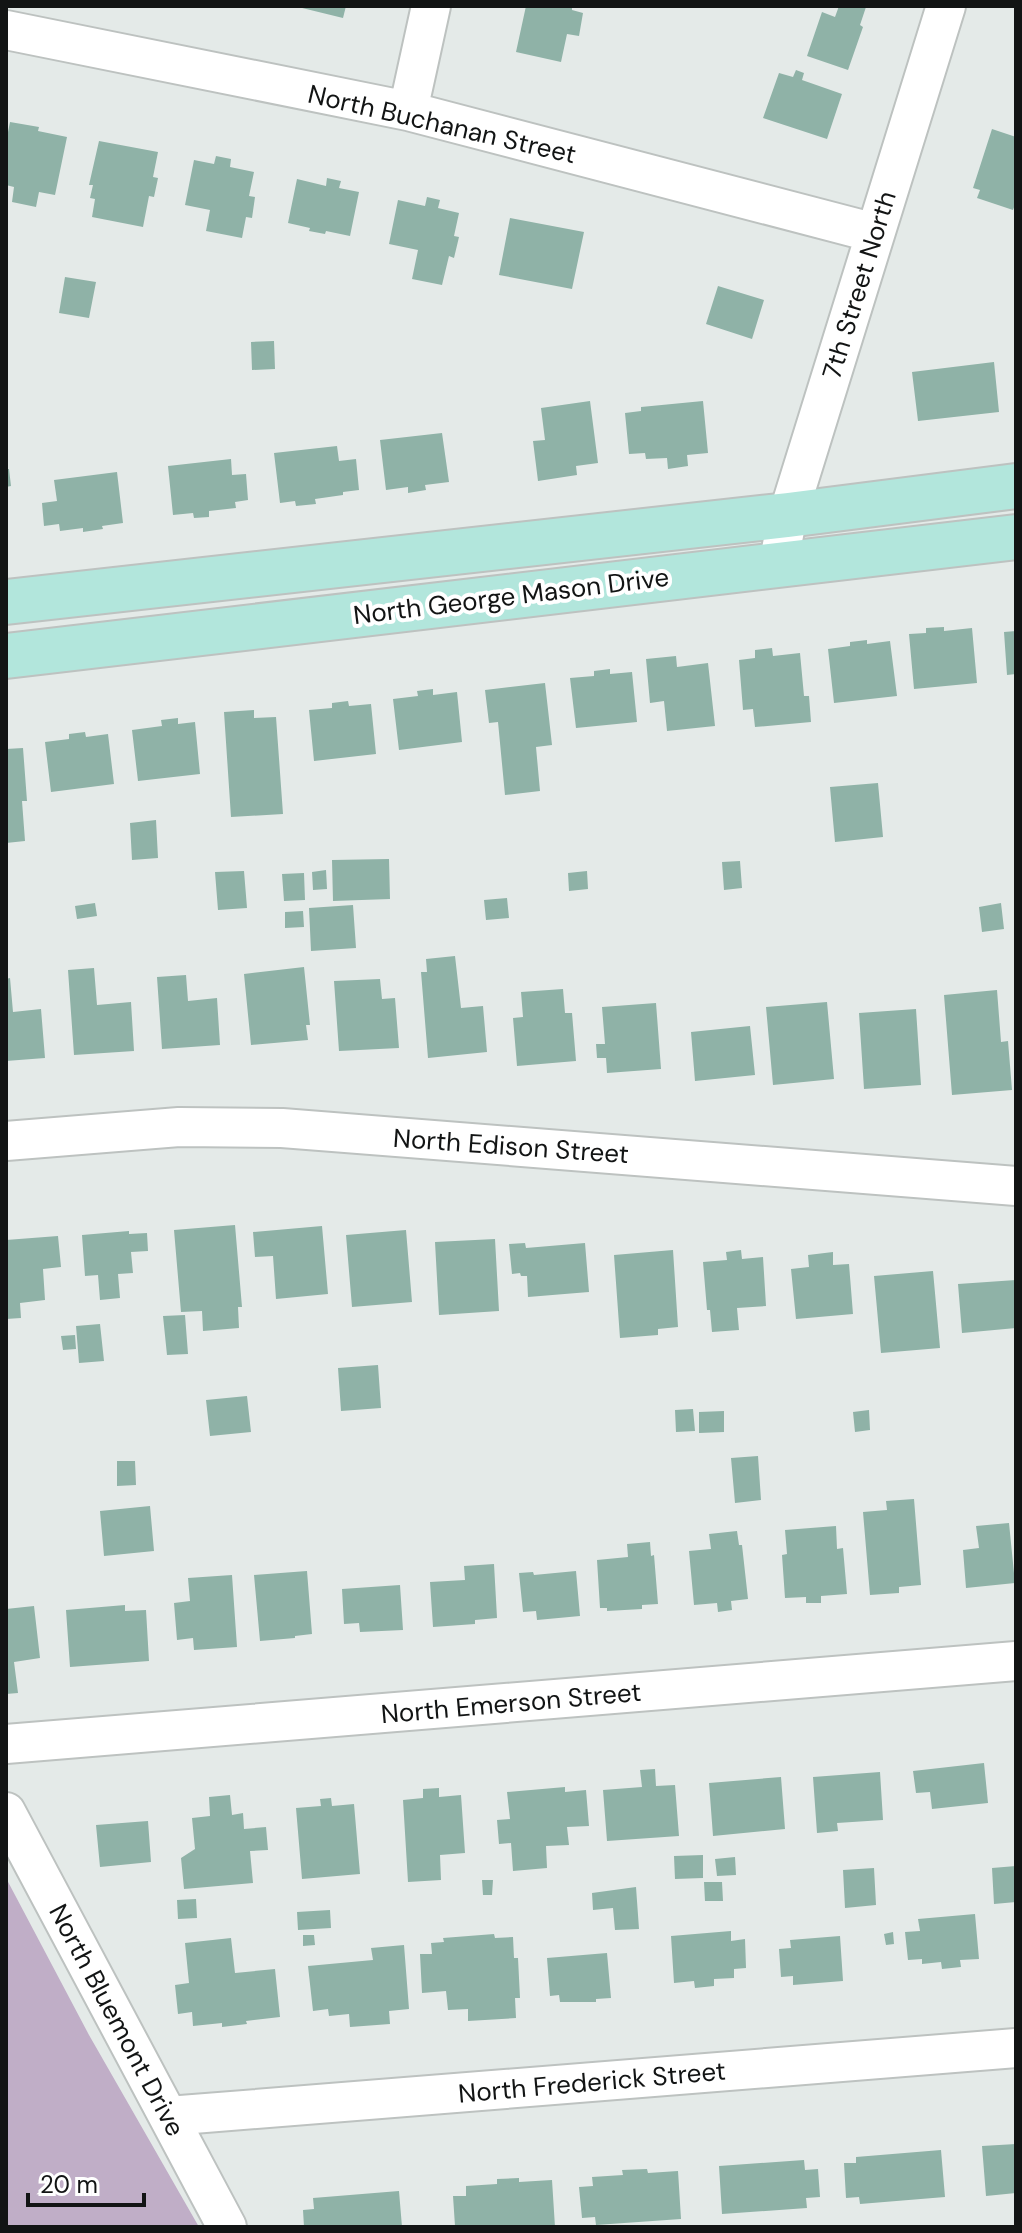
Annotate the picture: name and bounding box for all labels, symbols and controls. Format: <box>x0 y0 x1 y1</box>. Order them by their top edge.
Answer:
street label: North Buchanan Street <box>305 77 579 171</box>
street label: 7th Street North <box>814 187 904 383</box>
street label: North George Mason Drive <box>351 560 671 632</box>
street label: North Edison Street <box>392 1121 630 1171</box>
street label: North Emerson Street <box>379 1675 643 1731</box>
street label: North Bluemont Drive <box>41 1898 193 2142</box>
street label: North Frederick Street <box>457 2053 727 2111</box>
scale bar <box>28 2157 144 2207</box>
text: 20 m <box>40 2169 98 2200</box>

